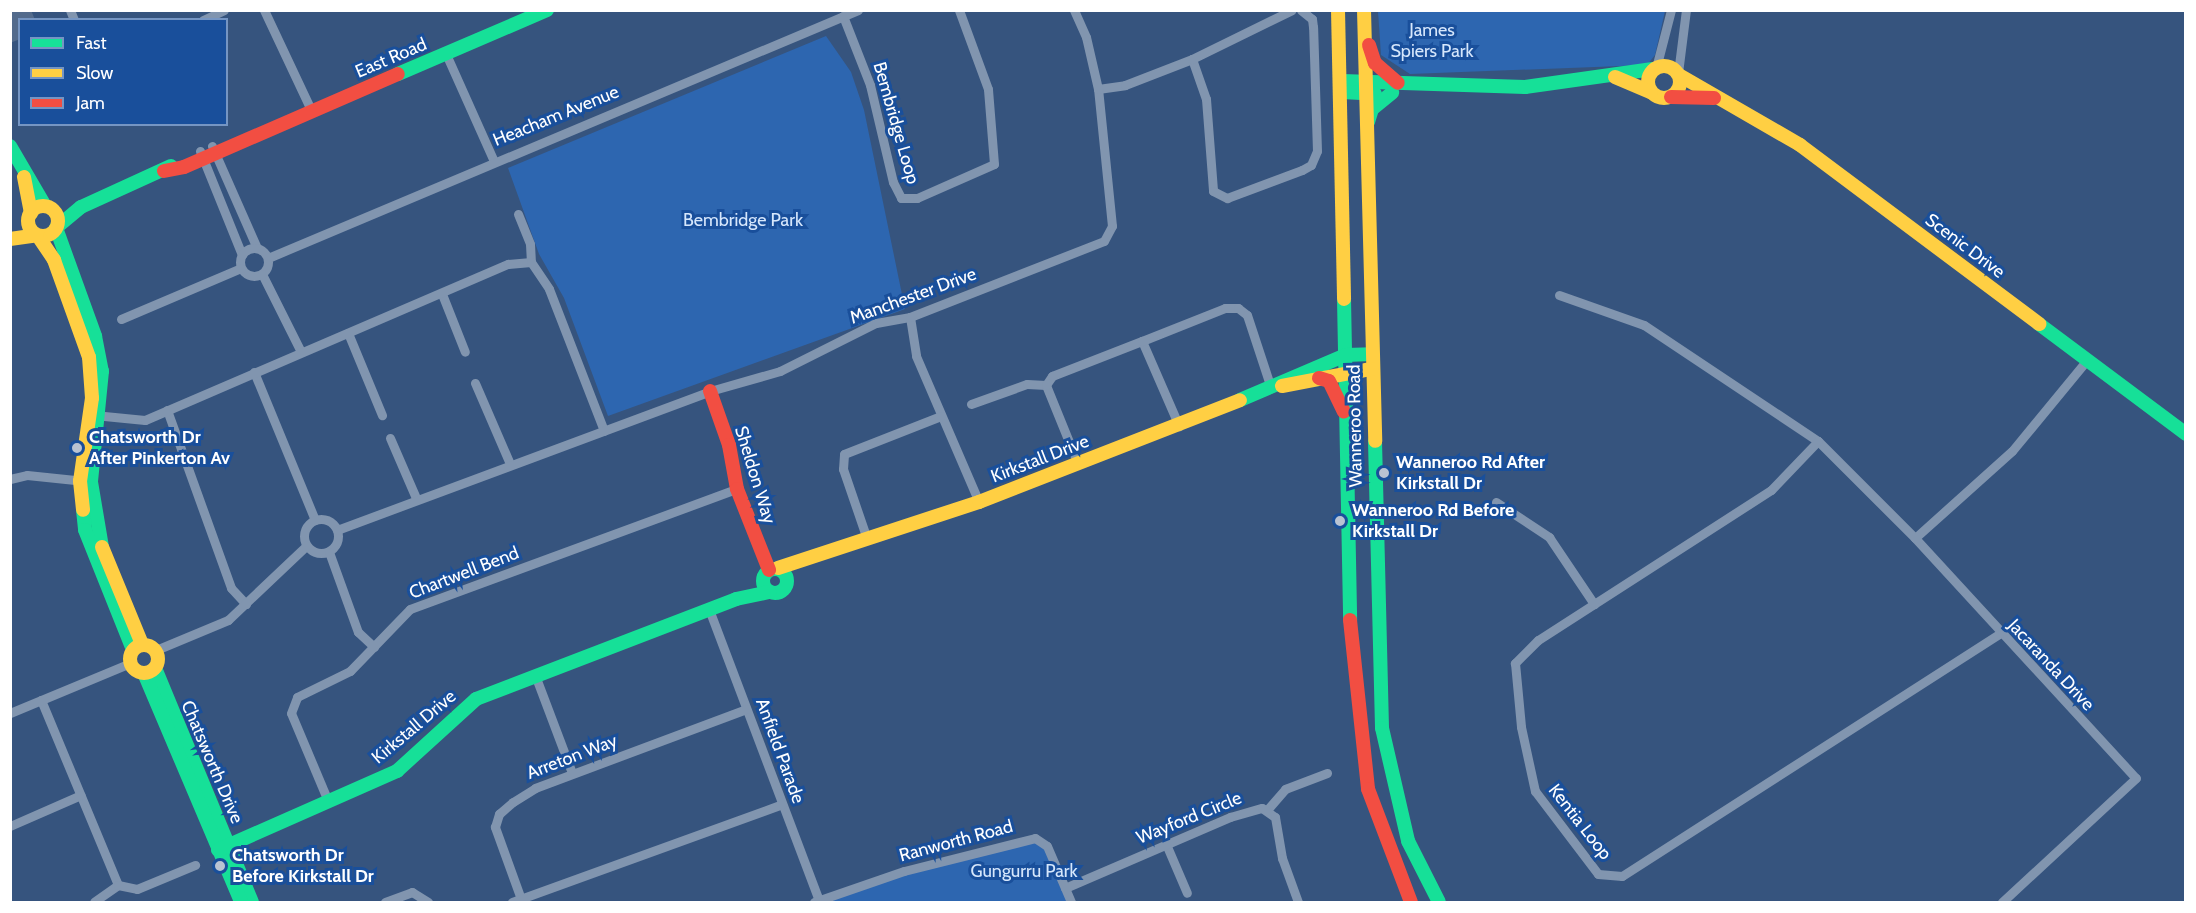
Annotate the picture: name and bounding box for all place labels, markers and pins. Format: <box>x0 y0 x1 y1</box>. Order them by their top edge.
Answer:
place label: Chatsworth Dr After Pinkerton Av <box>89 427 230 470</box>
marker: Chatsworth Dr After Pinkerton Av <box>70 441 84 455</box>
place label: Wanneroo Rd After Kirkstall Dr <box>1396 452 1545 494</box>
marker: Wanneroo Rd After Kirkstall Dr <box>1377 466 1391 480</box>
place label: Wanneroo Rd Before Kirkstall Dr <box>1352 500 1514 542</box>
marker: Wanneroo Rd Before Kirkstall Dr <box>1333 514 1347 528</box>
place label: Chatsworth Dr Before Kirkstall Dr <box>232 845 374 888</box>
marker: Chatsworth Dr Before Kirkstall Dr <box>213 859 227 873</box>

